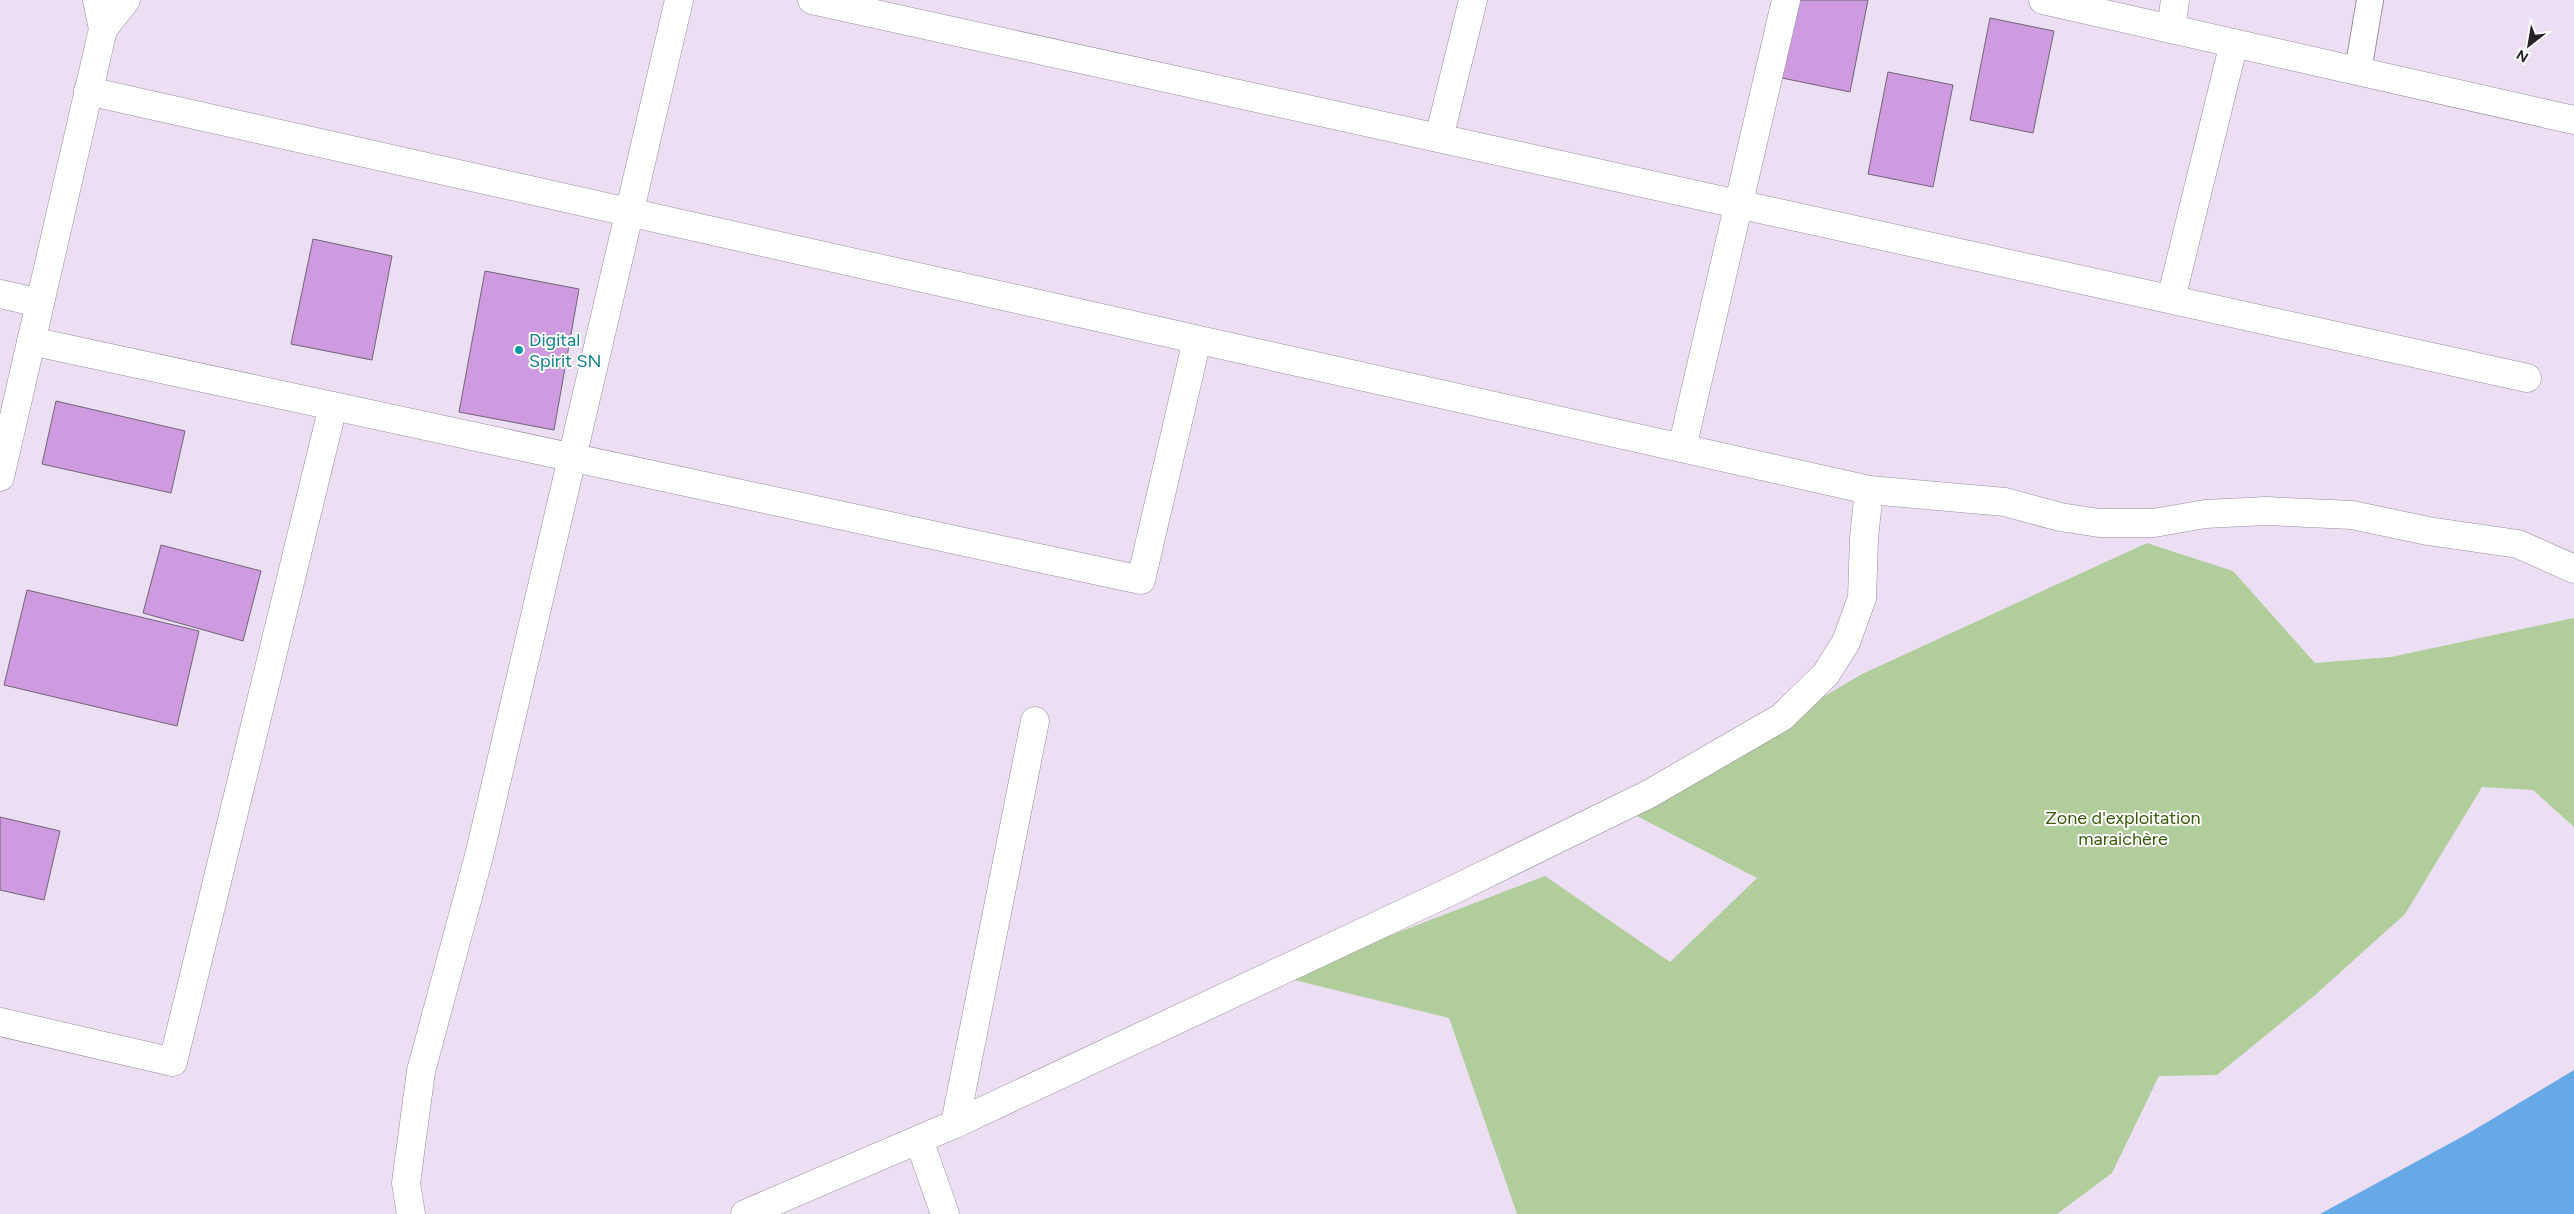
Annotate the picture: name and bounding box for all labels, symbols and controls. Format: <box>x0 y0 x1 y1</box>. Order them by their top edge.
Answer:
north arrow <box>2504 20 2554 70</box>
text: N <box>2514 46 2532 66</box>
place label: Digital Spirit SN <box>529 329 601 372</box>
marker: Digital Spirit SN <box>513 344 525 356</box>
park label: Zone d'exploitation maraichère <box>2045 807 2201 850</box>

